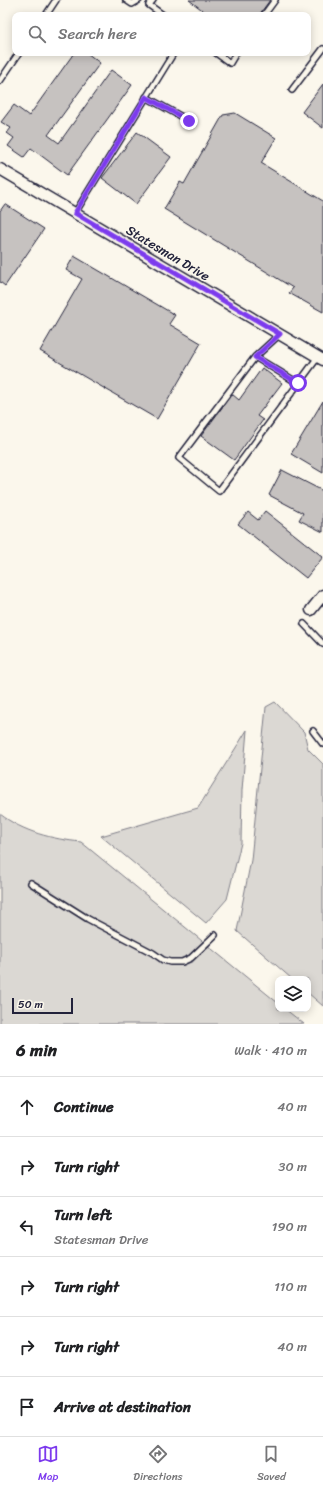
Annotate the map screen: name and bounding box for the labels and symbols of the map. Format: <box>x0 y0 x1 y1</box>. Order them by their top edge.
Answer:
route end <box>180 112 198 130</box>
street label: Statesman Drive <box>122 219 215 287</box>
route start <box>289 374 307 392</box>
scale bar <box>12 996 73 1015</box>

